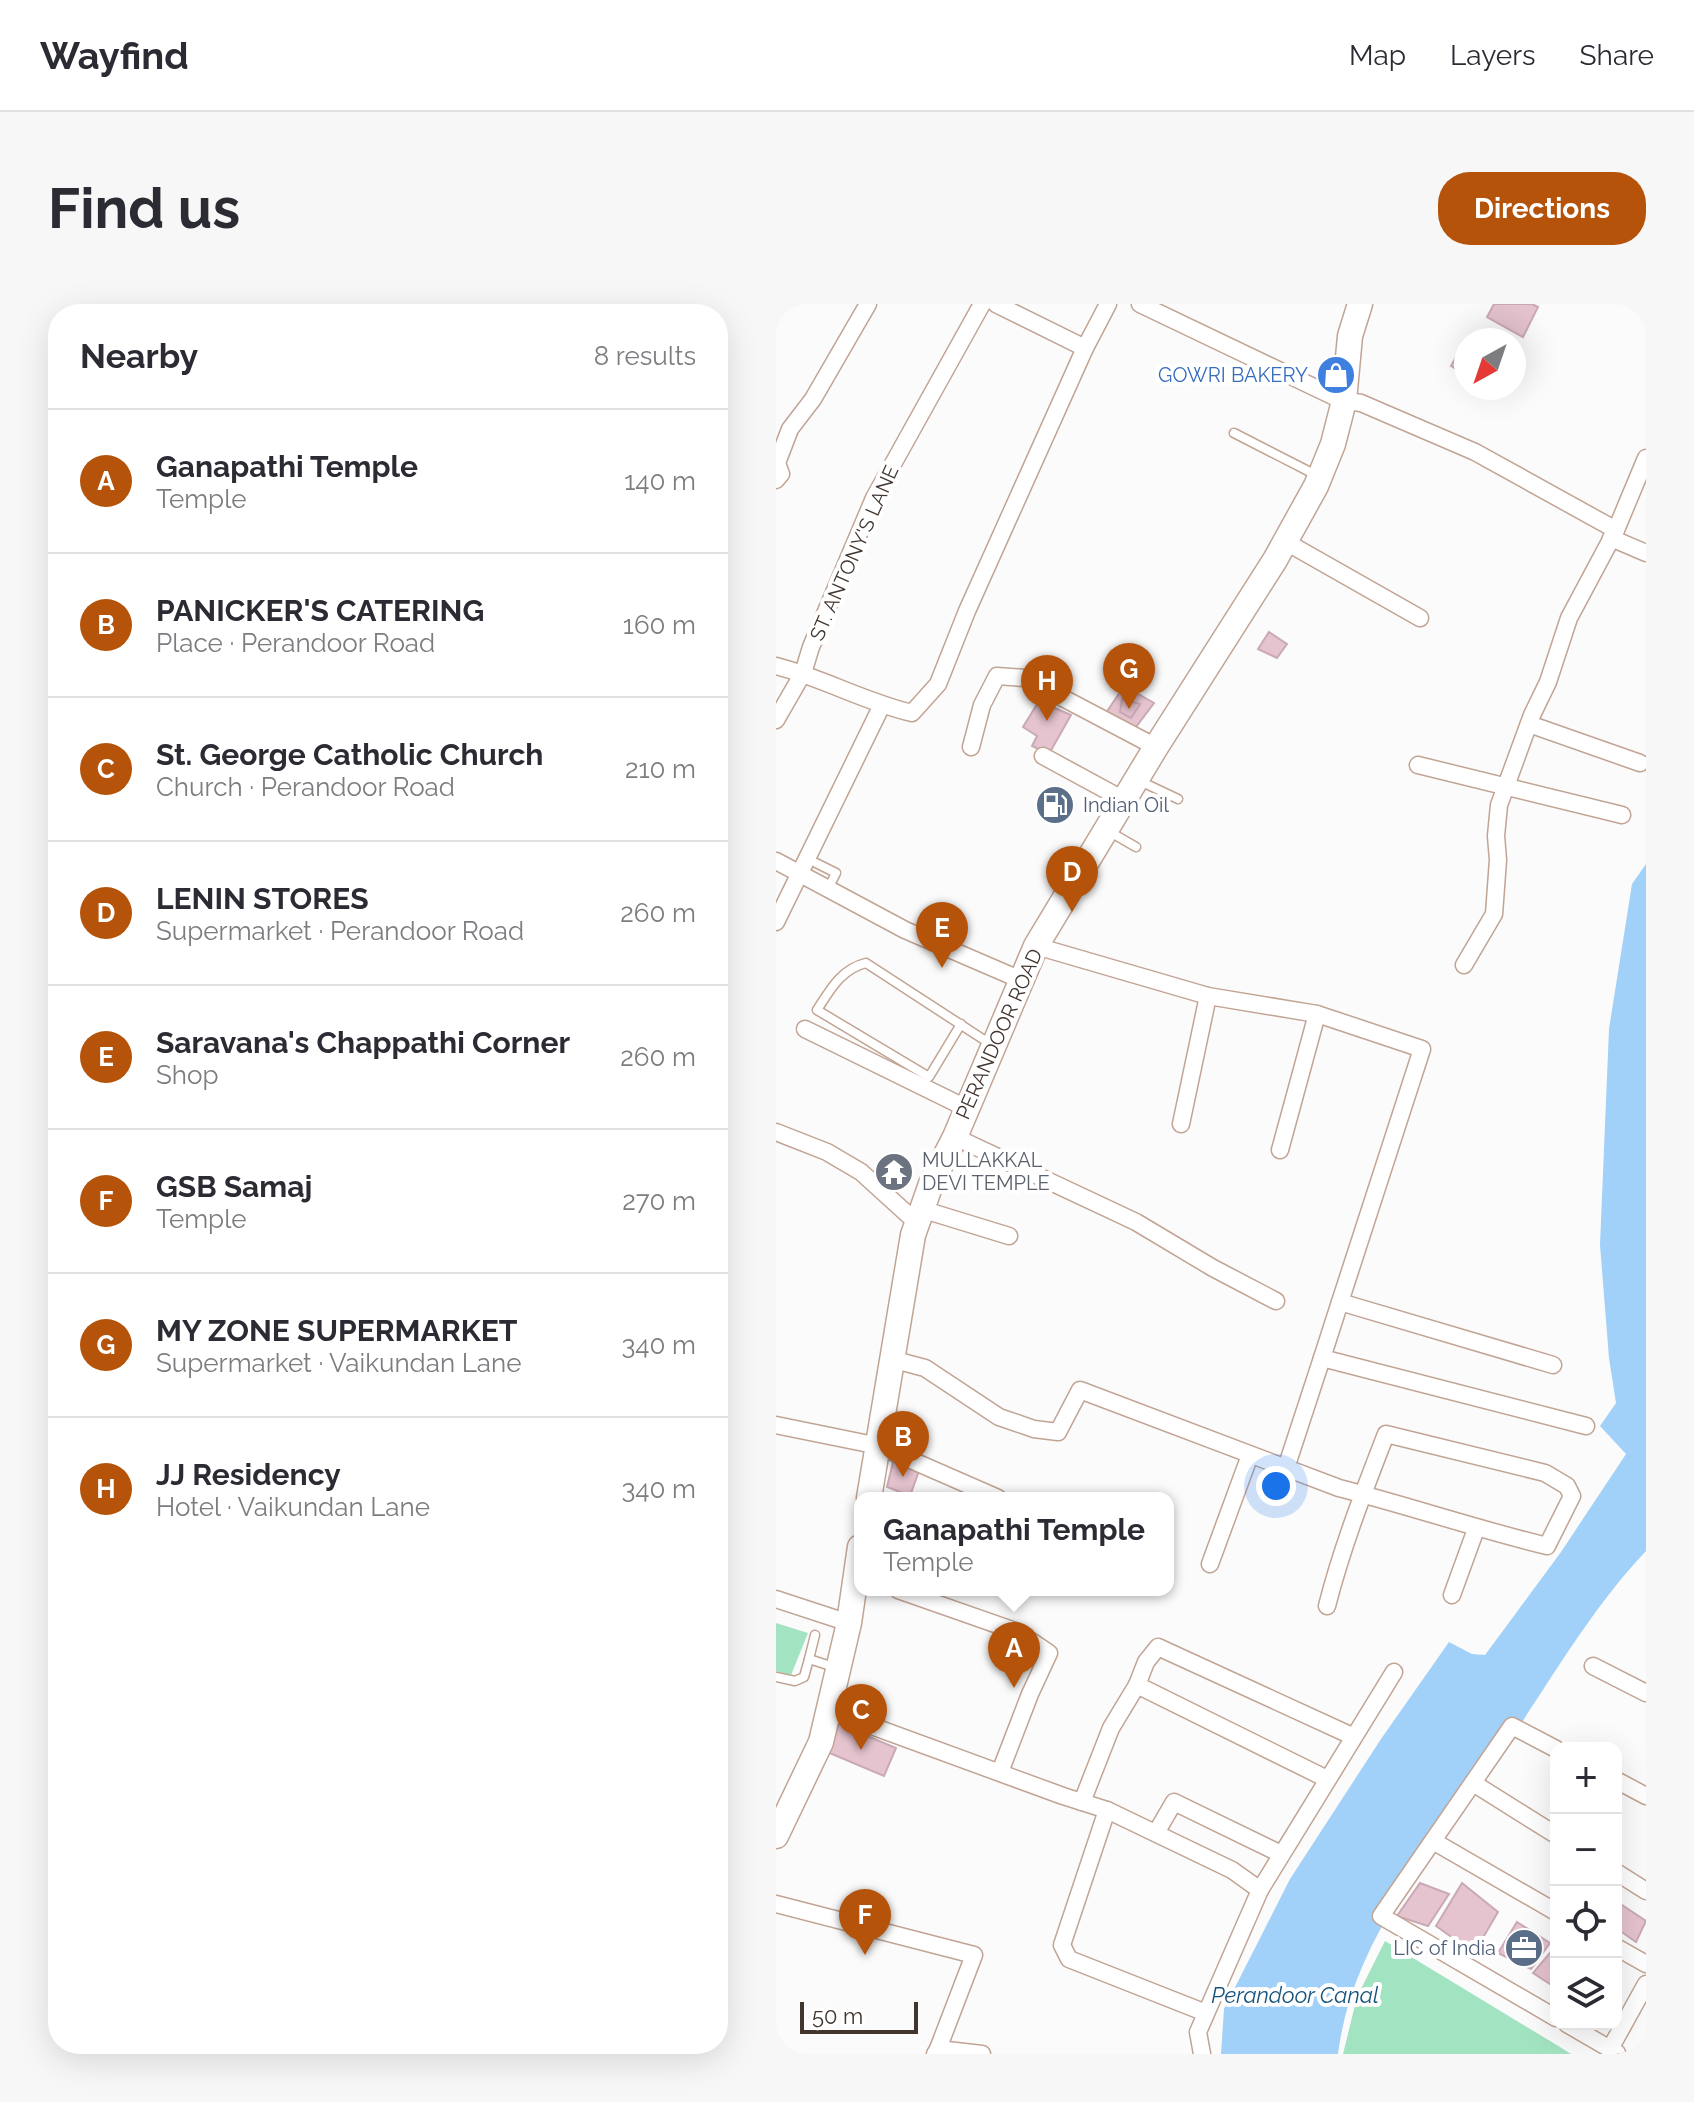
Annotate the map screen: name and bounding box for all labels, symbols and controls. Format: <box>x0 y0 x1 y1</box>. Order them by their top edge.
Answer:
text: Wayfind <box>40 33 189 78</box>
text: Map <box>1349 39 1406 72</box>
text: Layers <box>1450 39 1536 72</box>
text: Share <box>1580 39 1654 72</box>
button: Directions <box>1438 172 1646 245</box>
text: Find us <box>48 175 240 241</box>
north arrow <box>1454 328 1526 400</box>
text: Nearby <box>80 336 198 376</box>
text: 8 results <box>594 341 696 371</box>
shop icon: GOWRI BAKERY <box>1315 354 1357 396</box>
place label: GOWRI BAKERY <box>1158 363 1308 387</box>
text: Ganapathi Temple <box>156 449 418 484</box>
street label: ST. ANTONY'S LANE <box>805 462 903 644</box>
text: A <box>97 466 115 496</box>
text: 140 m <box>624 466 696 496</box>
text: Temple <box>156 484 246 514</box>
text: PANICKER'S CATERING <box>156 593 484 628</box>
text: B <box>97 610 115 640</box>
text: 160 m <box>623 610 696 640</box>
text: Place · Perandoor Road <box>156 628 435 658</box>
pin: G <box>1103 643 1155 709</box>
pin: H <box>1021 655 1073 721</box>
text: St. George Catholic Church <box>156 737 544 772</box>
text: C <box>97 754 115 784</box>
text: 210 m <box>625 754 696 784</box>
text: Church · Perandoor Road <box>156 772 455 802</box>
fuel station icon: Indian Oil <box>1034 784 1076 826</box>
place label: Indian Oil <box>1083 793 1169 817</box>
pin: D <box>1046 846 1098 912</box>
text: LENIN STORES <box>156 881 369 916</box>
text: D <box>97 898 115 928</box>
text: 260 m <box>620 898 696 928</box>
pin: E <box>916 902 968 968</box>
text: Supermarket · Perandoor Road <box>156 916 524 946</box>
street label: PERANDOOR ROAD <box>951 945 1047 1123</box>
text: Saravana's Chappathi Corner <box>156 1025 570 1060</box>
text: E <box>98 1042 114 1072</box>
text: 260 m <box>620 1042 696 1072</box>
text: Shop <box>156 1060 218 1090</box>
place label: MULLAKKAL DEVI TEMPLE <box>922 1148 1050 1195</box>
temple icon: MULLAKKAL DEVI TEMPLE <box>873 1151 915 1193</box>
text: GSB Samaj <box>156 1169 312 1204</box>
text: F <box>99 1186 113 1216</box>
text: 270 m <box>622 1186 696 1216</box>
text: Temple <box>156 1204 246 1234</box>
text: MY ZONE SUPERMARKET <box>156 1313 517 1348</box>
text: G <box>97 1330 115 1360</box>
text: 340 m <box>621 1330 696 1360</box>
text: Supermarket · Vaikundan Lane <box>156 1348 521 1378</box>
pin: B <box>877 1411 929 1477</box>
text: JJ Residency <box>156 1457 341 1492</box>
your location <box>1256 1466 1296 1506</box>
text: H <box>96 1474 116 1504</box>
text: 340 m <box>621 1474 696 1504</box>
text: Hotel · Vaikundan Lane <box>156 1492 430 1522</box>
popup <box>854 1492 1174 1596</box>
text: Ganapathi Temple <box>883 1512 1145 1547</box>
text: Temple <box>883 1547 973 1577</box>
pin: A <box>988 1622 1040 1688</box>
pin: C <box>835 1684 887 1750</box>
map controls <box>1550 1742 1622 2030</box>
button: + <box>1550 1742 1622 1814</box>
button: − <box>1550 1814 1622 1886</box>
button: locate <box>1550 1886 1622 1958</box>
pin: F <box>839 1889 891 1955</box>
office icon: LIC of India <box>1503 1927 1545 1969</box>
place label: LIC of India <box>1393 1936 1496 1960</box>
button: layers <box>1550 1958 1622 2030</box>
water label: Perandoor Canal <box>1211 1982 1379 2008</box>
scale bar <box>800 1998 918 2034</box>
text: 50 m <box>812 2003 863 2029</box>

